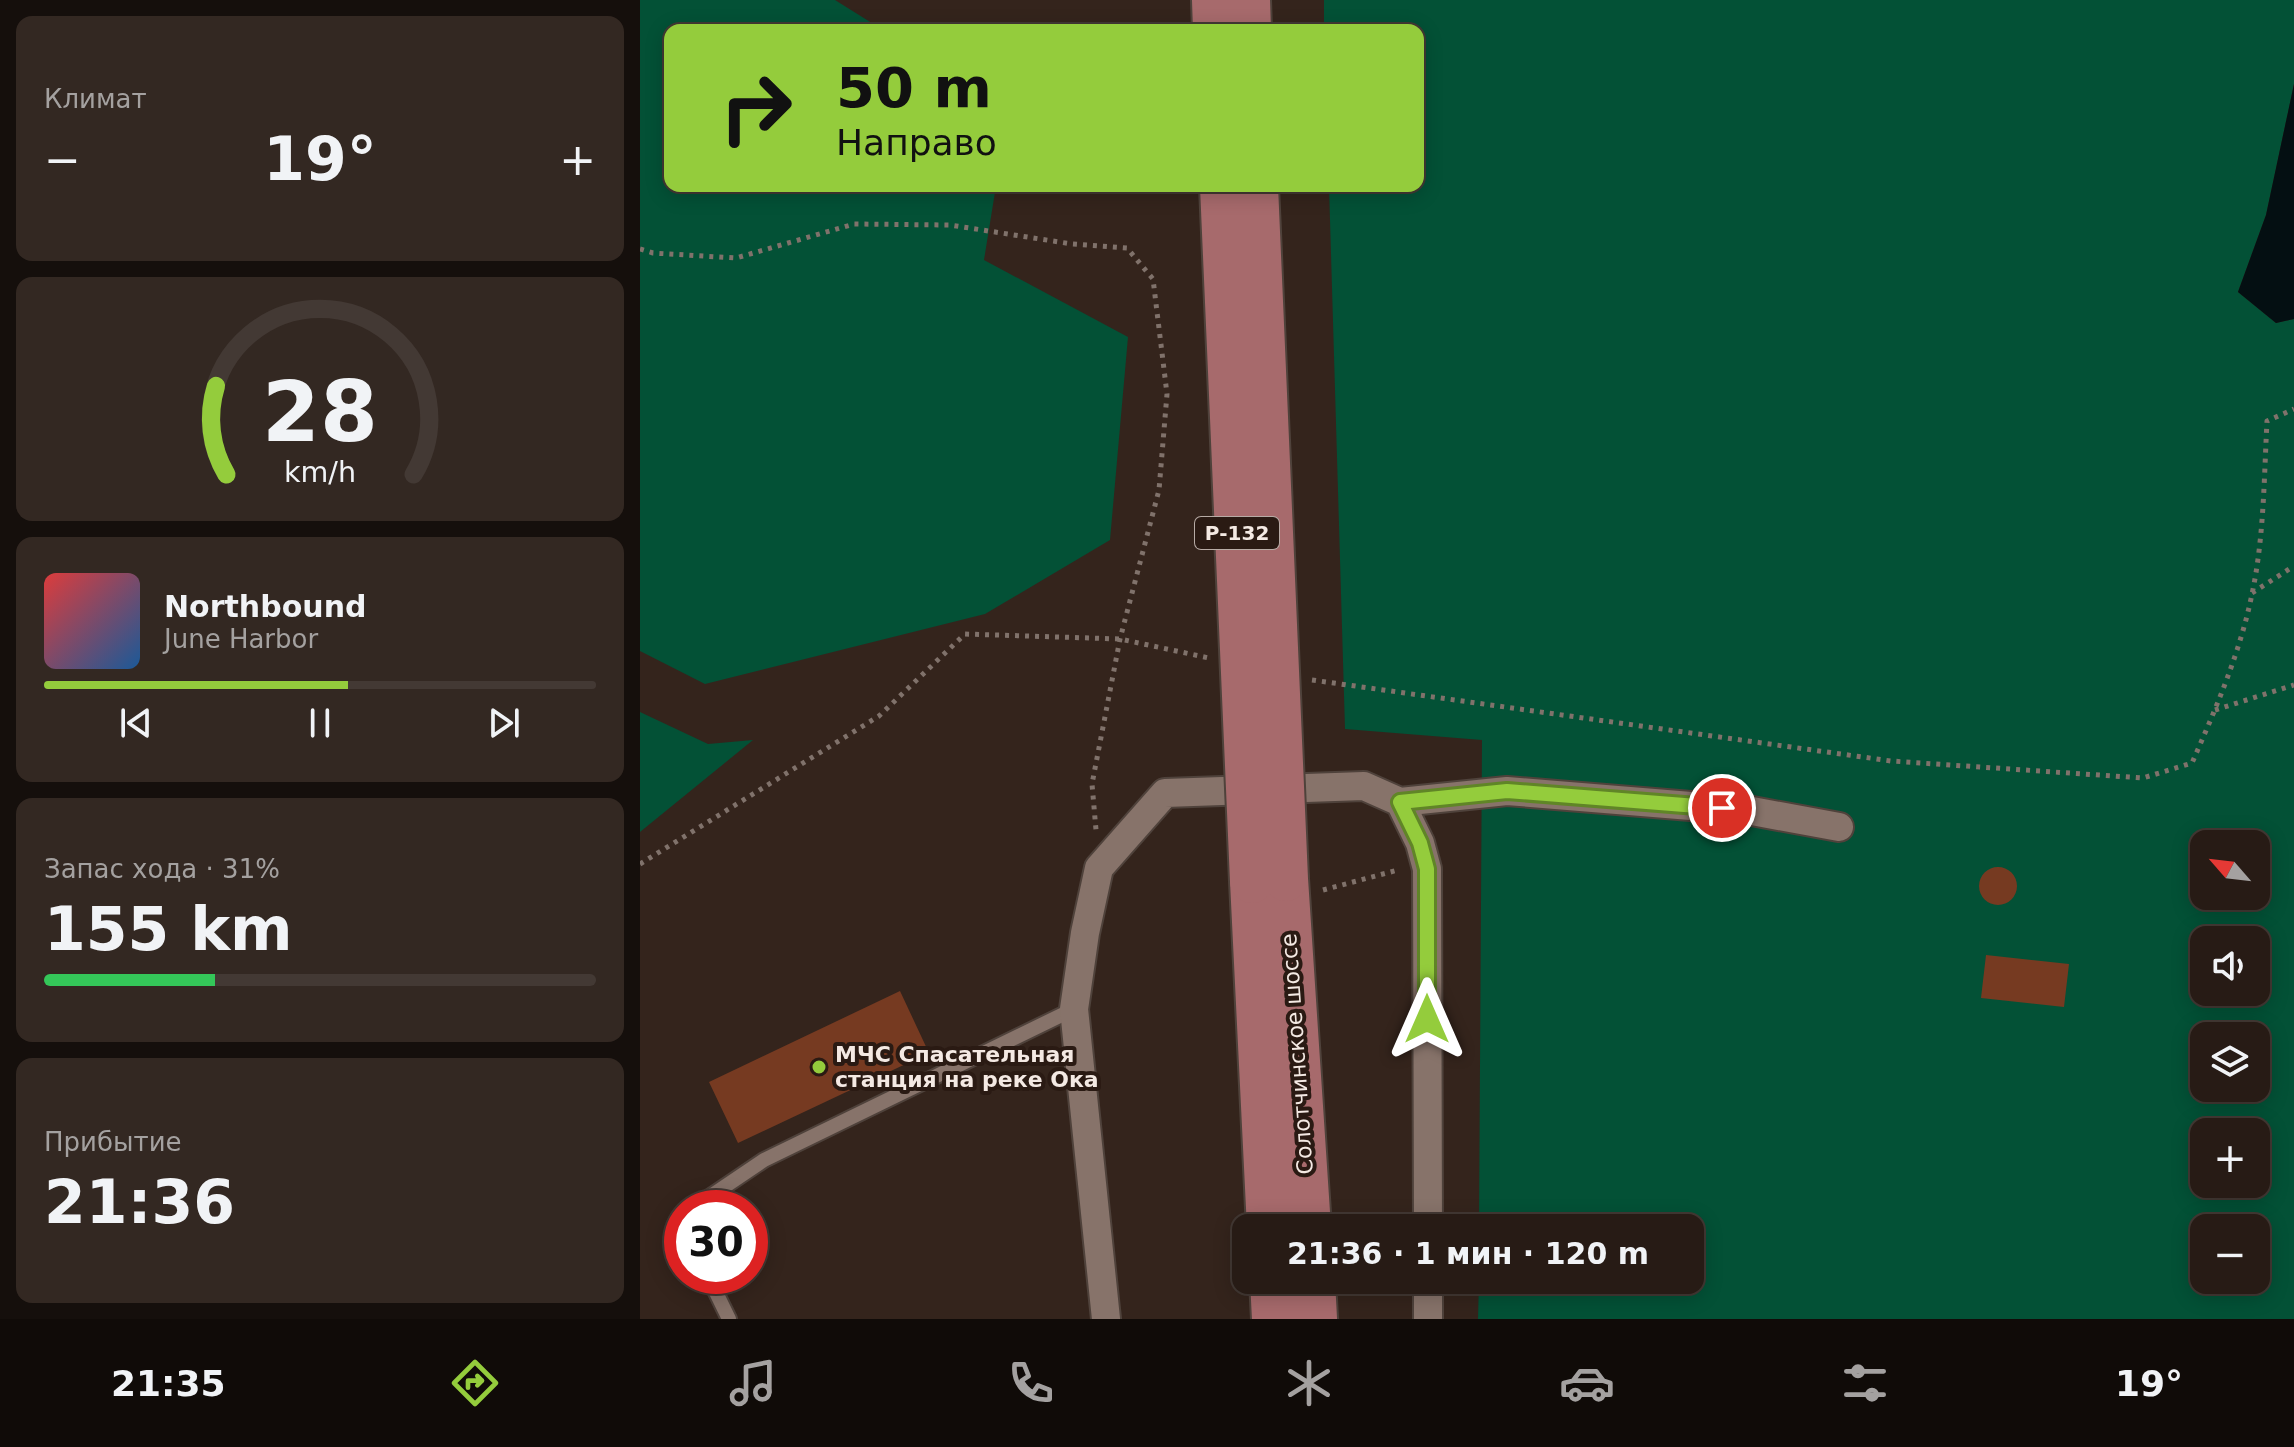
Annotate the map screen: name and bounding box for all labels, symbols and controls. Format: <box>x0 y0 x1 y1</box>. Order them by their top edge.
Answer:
text: 50 m <box>836 55 992 120</box>
icon: right <box>704 56 808 160</box>
text: Климат <box>44 84 147 114</box>
text: Направо <box>836 122 997 163</box>
text: 19° <box>263 124 377 194</box>
text: − <box>44 134 81 185</box>
text: + <box>559 134 596 185</box>
text: 28 <box>262 363 378 460</box>
text: km/h <box>284 455 356 489</box>
road number: Р-132 <box>1195 517 1279 549</box>
text: Northbound <box>164 589 367 624</box>
text: June Harbor <box>164 624 318 654</box>
icon: previous <box>114 701 158 745</box>
icon: pause <box>298 701 342 745</box>
icon: next <box>482 701 526 745</box>
pin <box>1688 774 1756 842</box>
icon: arrive <box>1700 786 1744 830</box>
north arrow <box>2190 830 2270 910</box>
map controls <box>2190 830 2270 1294</box>
text: Запас хода · 31% <box>44 854 280 884</box>
text: 155 km <box>44 894 293 964</box>
button: sound <box>2190 926 2270 1006</box>
street label: Солотчинское шоссе <box>1276 933 1318 1175</box>
position arrow <box>1385 977 1469 1061</box>
button: layers <box>2190 1022 2270 1102</box>
place label: МЧС Спасательная станция на реке Ока <box>835 1042 1099 1092</box>
marker: МЧС Спасательная станция на реке Ока <box>810 1058 828 1076</box>
button: + <box>2190 1118 2270 1198</box>
text: Прибытие <box>44 1127 182 1157</box>
text: 21:36 <box>44 1167 235 1237</box>
speed limit sign: 30 <box>664 1190 768 1294</box>
button: − <box>2190 1214 2270 1294</box>
text: 21:36 · 1 мин · 120 m <box>1287 1236 1649 1271</box>
icon: directions <box>447 1355 503 1411</box>
icon: music <box>725 1355 781 1411</box>
icon: phone <box>1003 1355 1059 1411</box>
icon: climate <box>1281 1355 1337 1411</box>
icon: car <box>1559 1355 1615 1411</box>
icon: filters <box>1837 1355 1893 1411</box>
text: 21:35 <box>111 1363 226 1404</box>
text: 19° <box>2115 1363 2183 1404</box>

